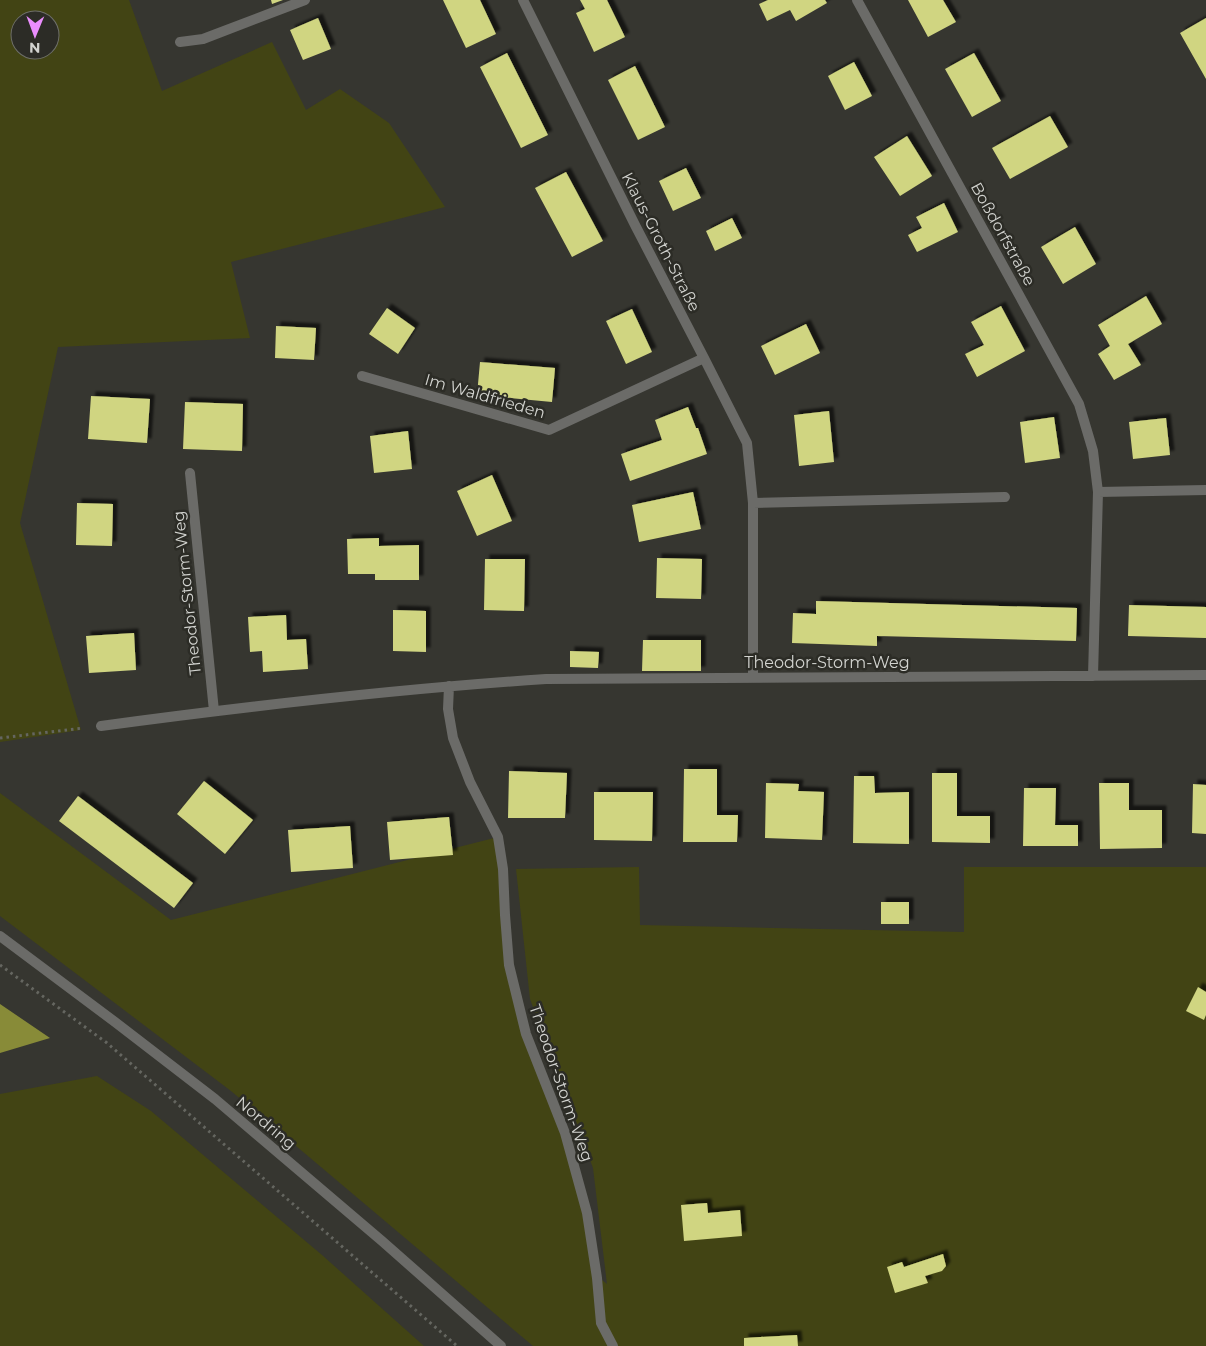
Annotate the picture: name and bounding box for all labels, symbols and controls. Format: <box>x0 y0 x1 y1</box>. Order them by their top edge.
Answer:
north arrow <box>10 10 60 60</box>
text: N <box>29 39 41 57</box>
street label: Klaus-Groth-Straße <box>618 169 704 315</box>
street label: Boßdorfstraße <box>967 179 1039 289</box>
street label: Im Waldfrieden <box>423 370 547 422</box>
street label: Theodor-Storm-Weg <box>169 510 205 676</box>
street label: Theodor-Storm-Weg <box>744 653 910 672</box>
street label: Theodor-Storm-Weg <box>525 1002 597 1164</box>
street label: Nordring <box>232 1092 300 1154</box>

